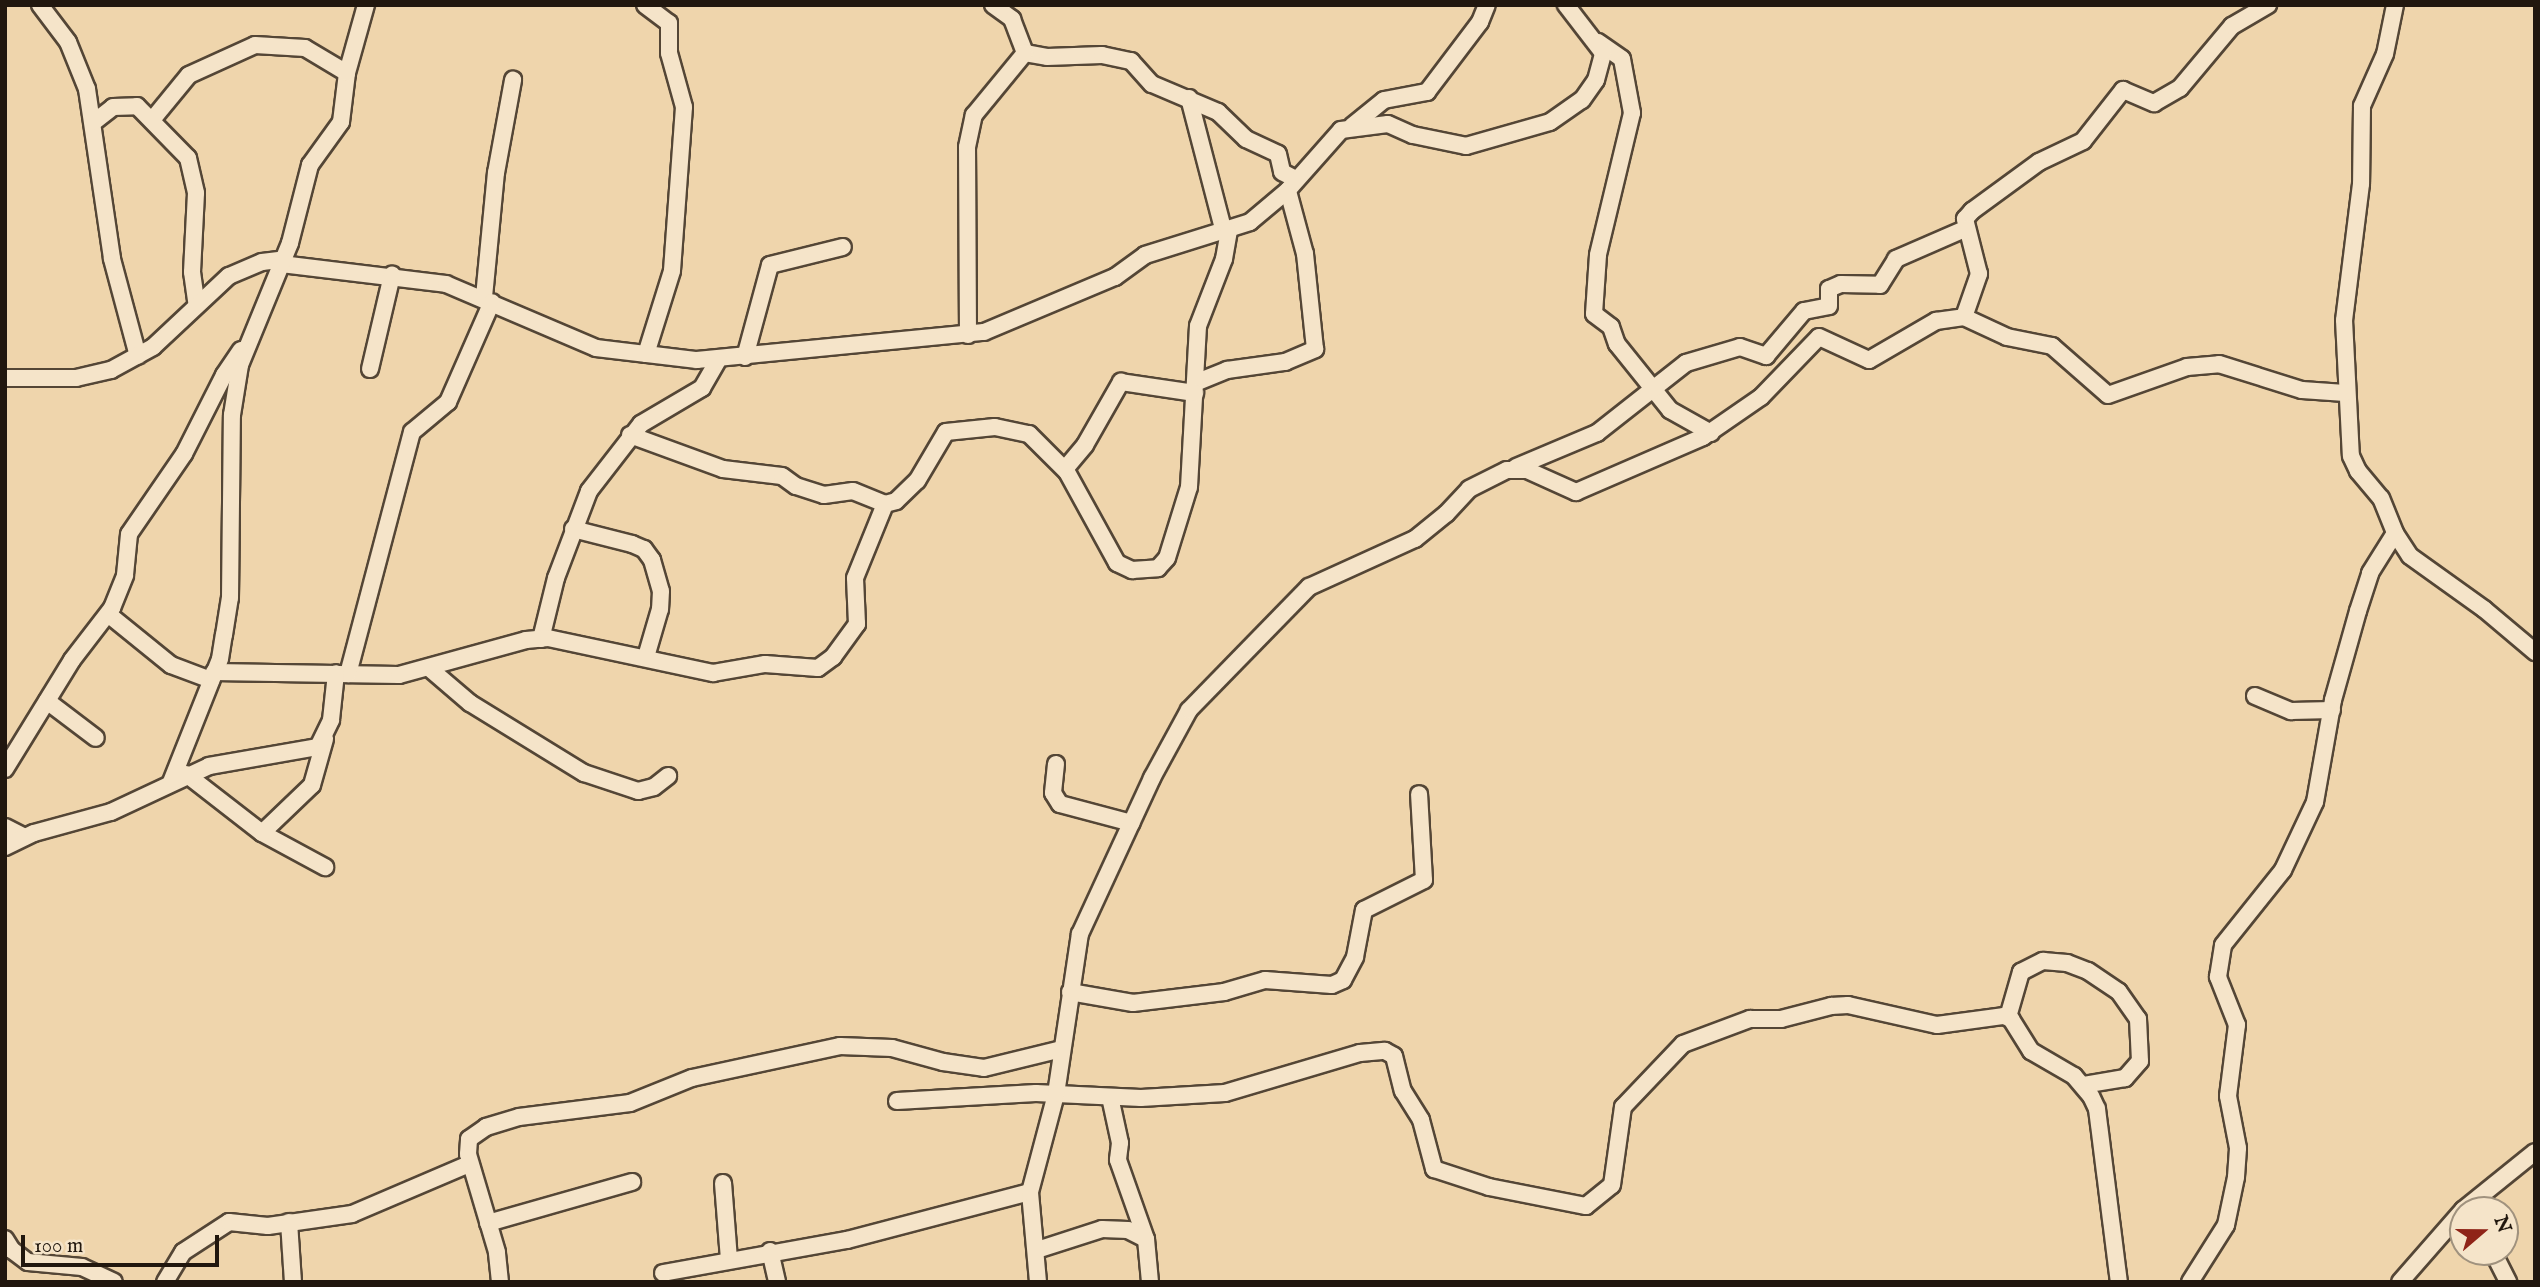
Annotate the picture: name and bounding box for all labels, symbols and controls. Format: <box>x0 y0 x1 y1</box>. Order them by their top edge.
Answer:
north arrow <box>2449 1196 2519 1266</box>
text: N <box>2488 1213 2516 1236</box>
scale bar <box>24 1220 222 1264</box>
text: 100 m <box>34 1233 83 1260</box>

